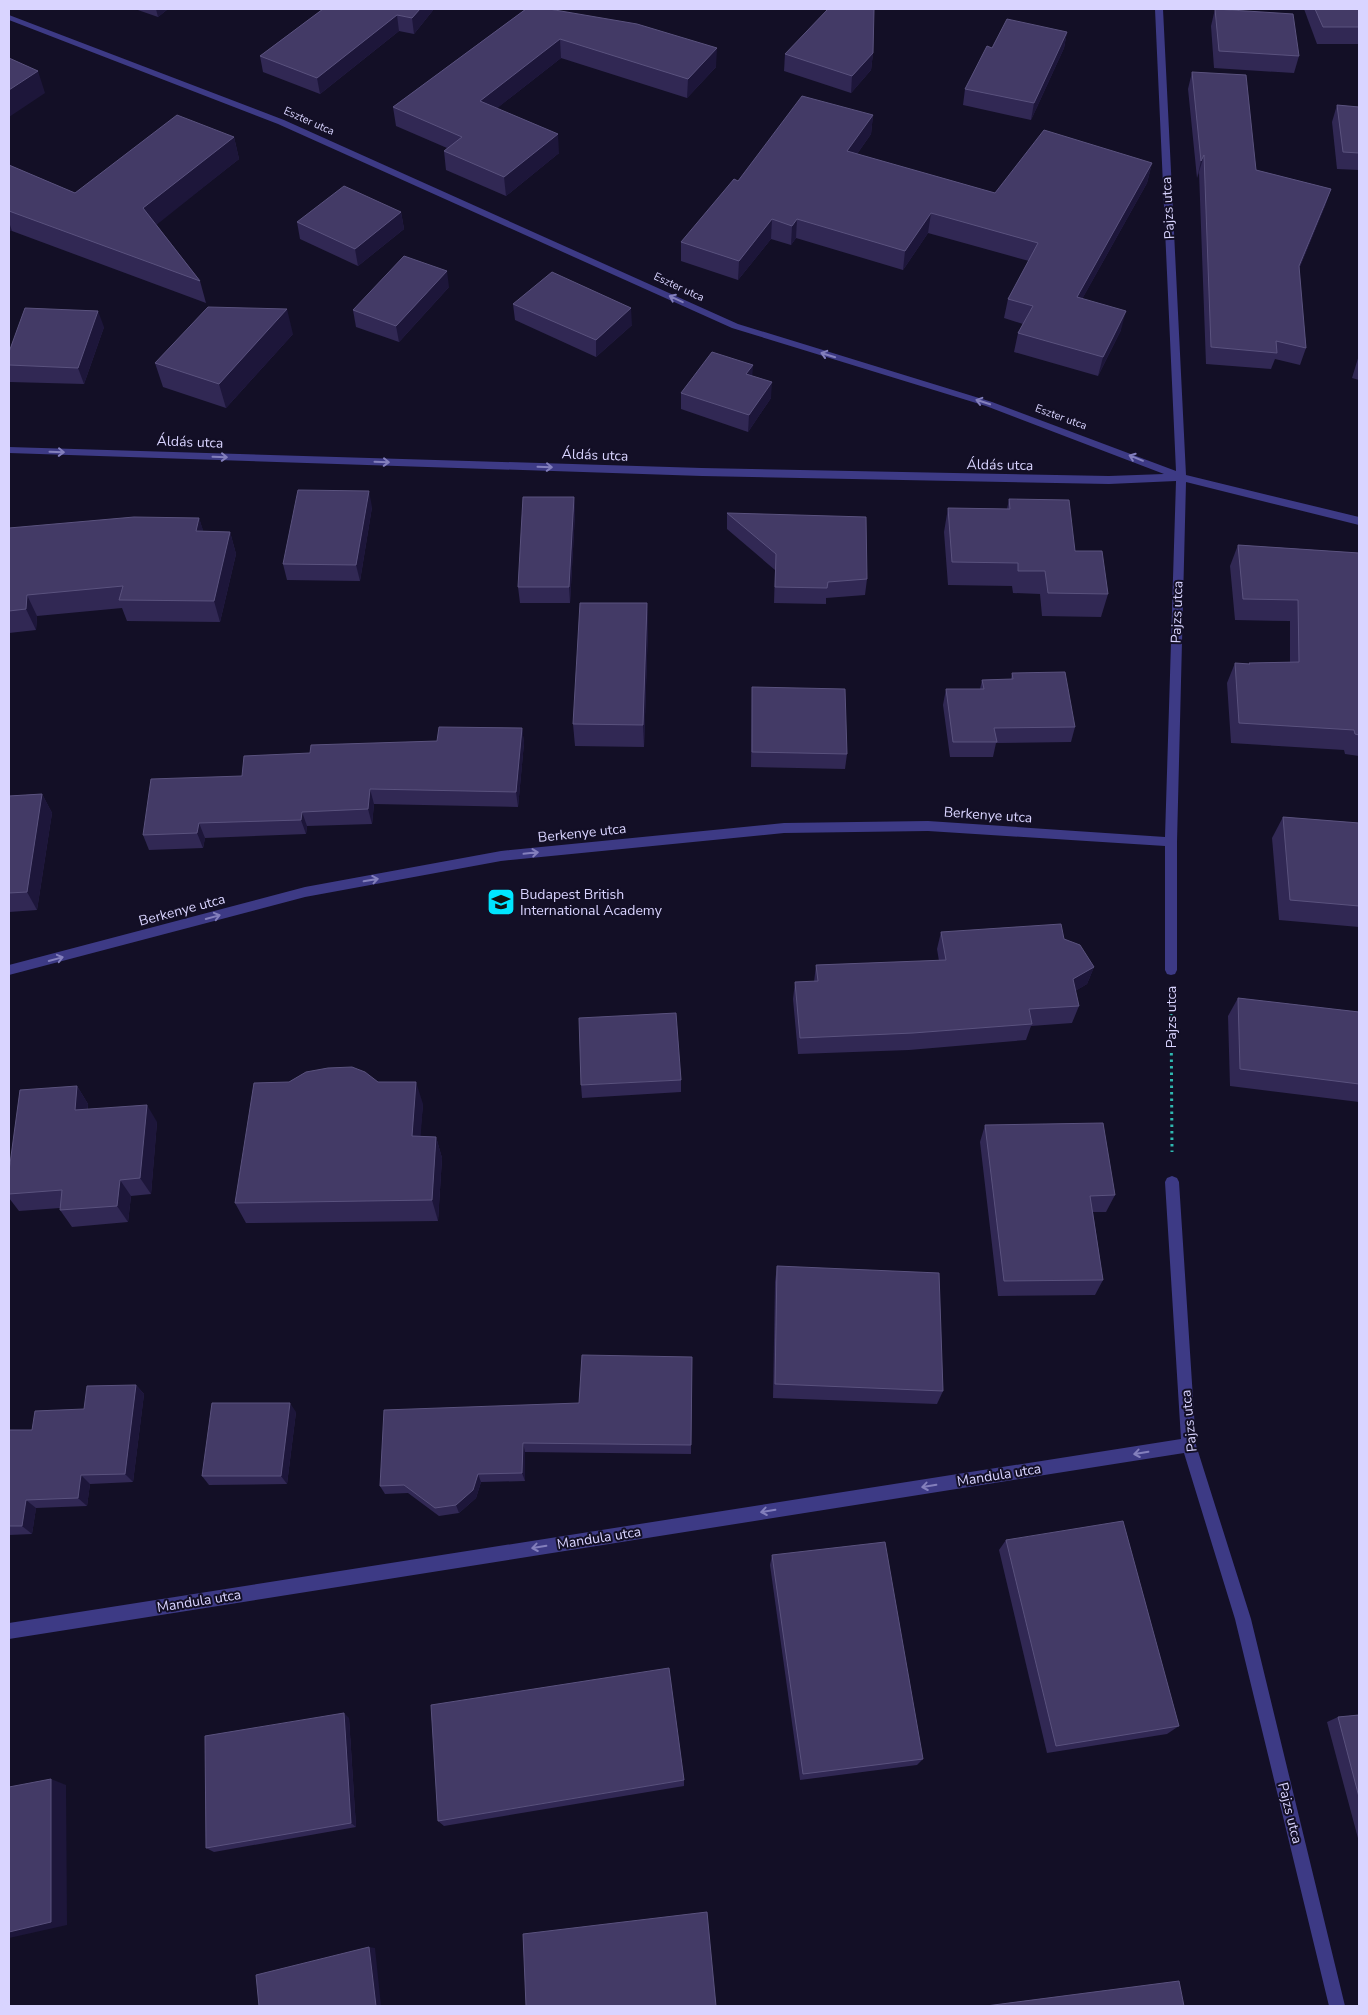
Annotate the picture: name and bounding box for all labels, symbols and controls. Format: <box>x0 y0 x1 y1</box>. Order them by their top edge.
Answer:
street label: Eszter utca <box>281 103 337 139</box>
street label: Pajzs utca <box>1157 176 1179 240</box>
street label: Eszter utca <box>651 269 707 305</box>
one-way arrow <box>669 294 684 303</box>
one-way arrow <box>820 349 836 359</box>
one-way arrow <box>976 397 992 407</box>
street label: Eszter utca <box>1033 401 1089 433</box>
street label: Áldás utca <box>156 431 224 453</box>
street label: Áldás utca <box>561 444 629 466</box>
one-way arrow <box>49 447 65 456</box>
one-way arrow <box>212 452 228 461</box>
one-way arrow <box>1129 453 1144 462</box>
street label: Áldás utca <box>966 455 1034 475</box>
one-way arrow <box>374 457 390 467</box>
one-way arrow <box>536 462 552 472</box>
street label: Pajzs utca <box>1166 580 1188 644</box>
street label: Berkenye utca <box>943 802 1033 828</box>
street label: Berkenye utca <box>537 819 627 847</box>
one-way arrow <box>523 848 539 858</box>
one-way arrow <box>363 875 379 884</box>
place label: Budapest British International Academy <box>520 885 663 920</box>
school or university icon: Budapest British International Academy <box>486 887 516 917</box>
street label: Berkenye utca <box>137 889 227 931</box>
one-way arrow <box>205 912 221 921</box>
one-way arrow <box>48 954 64 963</box>
street label: Pajzs utca <box>1162 986 1181 1048</box>
street label: Pajzs utca <box>1176 1389 1202 1453</box>
one-way arrow <box>1134 1448 1150 1458</box>
street label: Mandula utca <box>956 1459 1042 1491</box>
one-way arrow <box>921 1481 937 1491</box>
one-way arrow <box>761 1507 777 1517</box>
street label: Mandula utca <box>556 1522 642 1554</box>
one-way arrow <box>531 1543 547 1553</box>
street label: Mandula utca <box>156 1585 242 1617</box>
street label: Pajzs utca <box>1273 1780 1307 1846</box>

